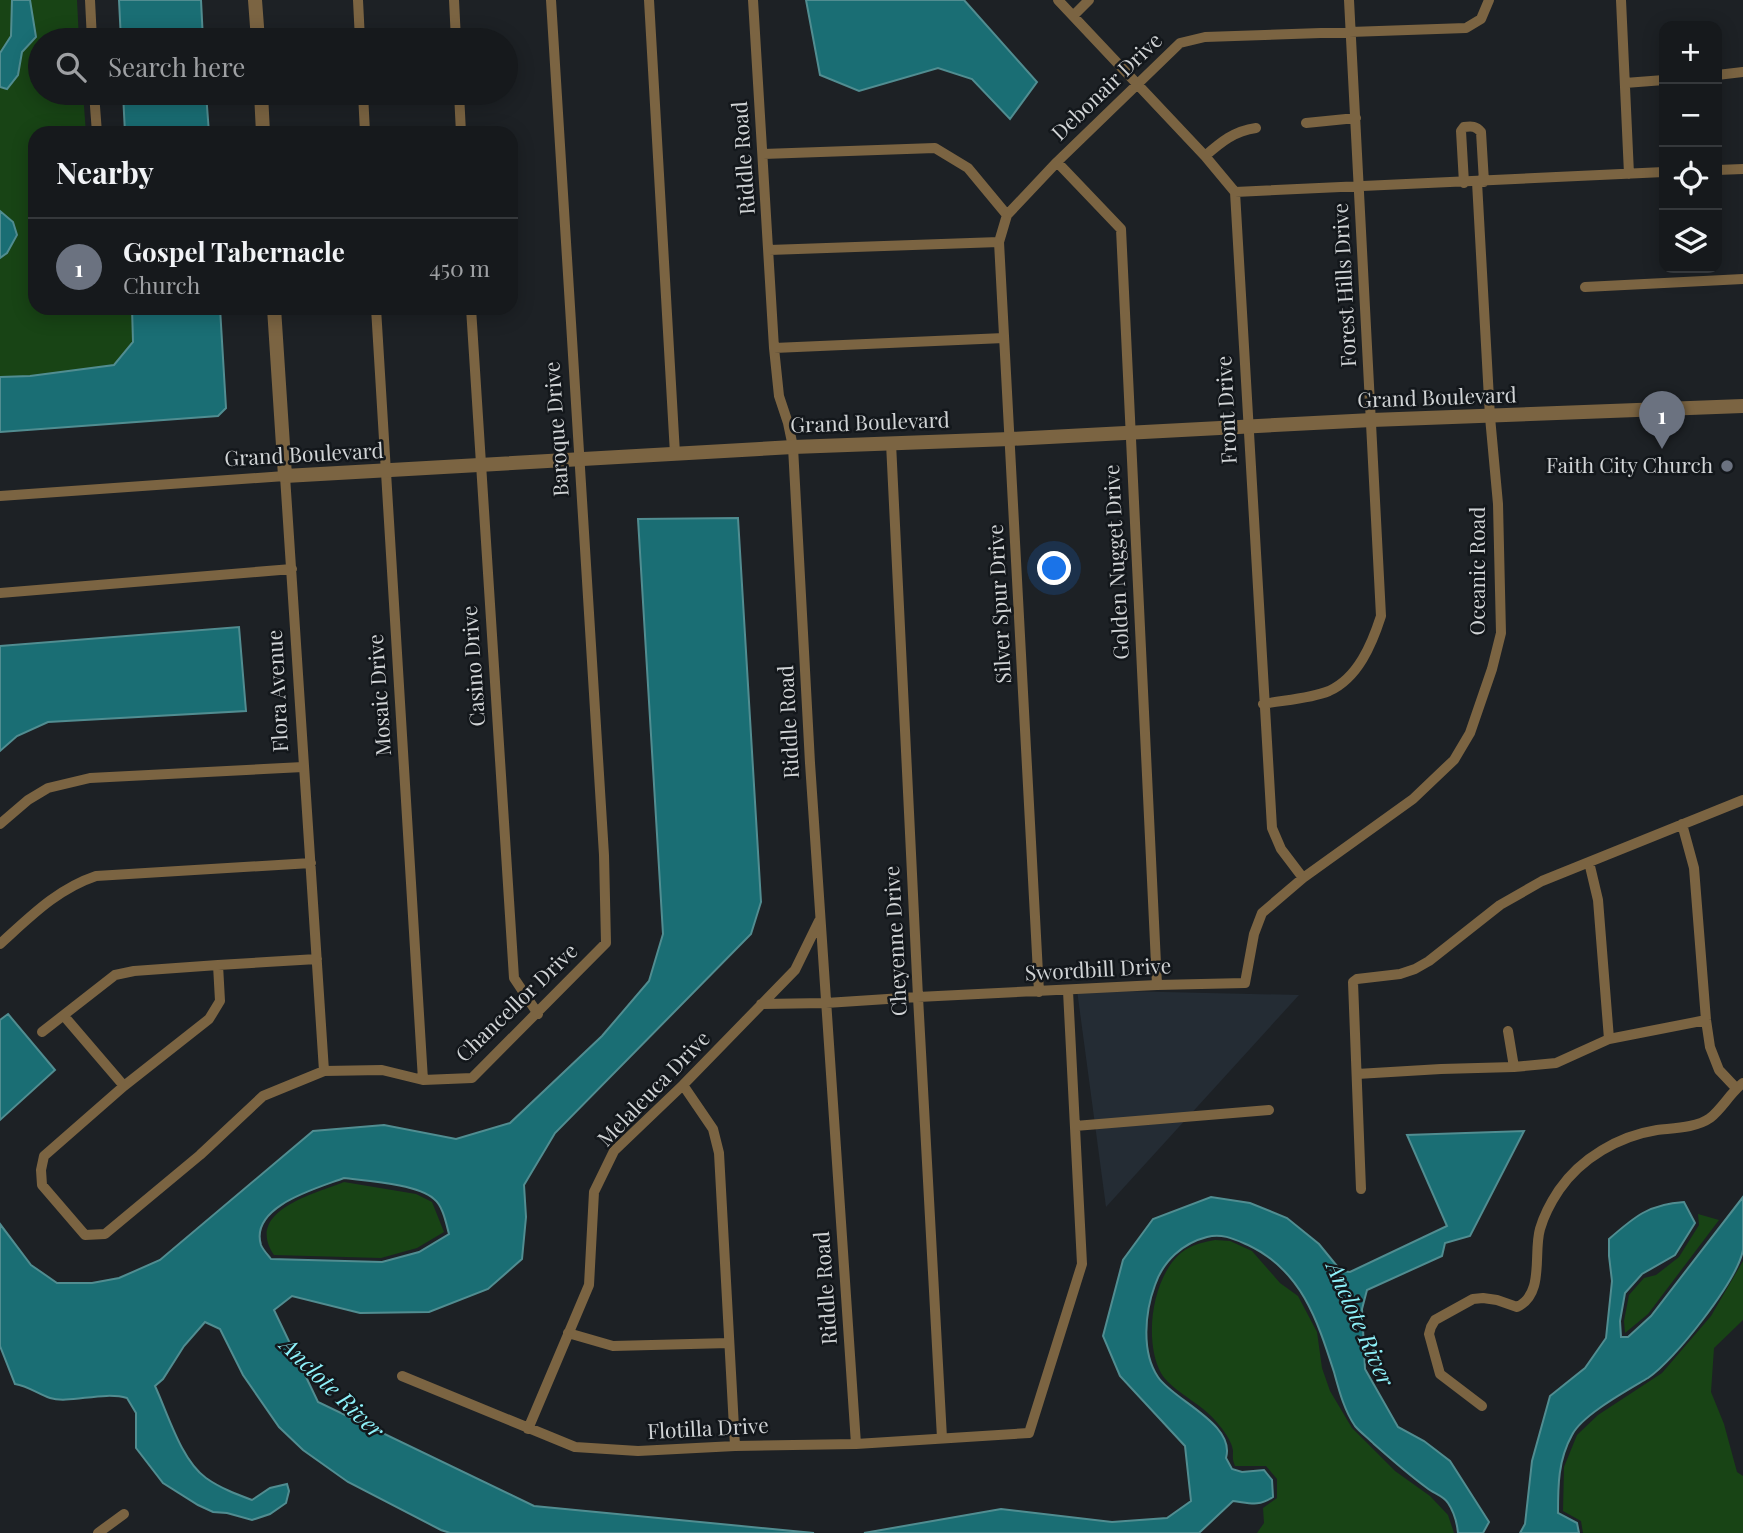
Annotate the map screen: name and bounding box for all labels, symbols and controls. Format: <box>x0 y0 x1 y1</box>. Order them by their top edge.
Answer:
map controls <box>1659 21 1722 273</box>
button: + <box>1659 21 1722 84</box>
street label: Debonair Drive <box>1044 26 1167 146</box>
search box <box>28 28 518 105</box>
icon: search <box>52 48 90 86</box>
text: Search here <box>108 49 245 84</box>
button: − <box>1659 84 1722 147</box>
street label: Riddle Road <box>724 101 760 216</box>
button: locate <box>1659 147 1722 210</box>
text: Nearby <box>56 152 154 192</box>
street label: Forest Hills Drive <box>1325 202 1361 368</box>
button: layers <box>1659 210 1722 273</box>
text: Gospel Tabernacle <box>123 234 345 269</box>
text: 1 <box>75 252 83 283</box>
text: 450 m <box>429 252 490 283</box>
text: Church <box>123 269 200 300</box>
street label: Front Drive <box>1208 355 1242 465</box>
street label: Baroque Drive <box>536 361 574 498</box>
street label: Grand Boulevard <box>1357 379 1517 413</box>
pin: 1 <box>1639 391 1685 449</box>
street label: Grand Boulevard <box>790 404 950 438</box>
street label: Grand Boulevard <box>224 435 384 471</box>
place label: Faith City Church <box>1546 450 1714 478</box>
marker: Faith City Church <box>1719 458 1735 474</box>
street label: Golden Nugget Drive <box>1096 464 1134 660</box>
street label: Oceanic Road <box>1462 507 1490 635</box>
street label: Silver Spur Drive <box>980 524 1016 685</box>
your location <box>1037 551 1071 585</box>
street label: Casino Drive <box>454 605 490 728</box>
street label: Flora Avenue <box>259 629 293 753</box>
street label: Mosaic Drive <box>360 633 396 757</box>
street label: Riddle Road <box>770 665 804 780</box>
street label: Cheyenne Drive <box>876 865 912 1017</box>
street label: Chancellor Drive <box>449 936 583 1067</box>
street label: Swordbill Drive <box>1024 950 1172 986</box>
street label: Melaleuca Drive <box>590 1024 715 1152</box>
street label: Riddle Road <box>806 1231 842 1346</box>
water label: Anclote River <box>1319 1255 1403 1391</box>
water label: Anclote River <box>273 1328 392 1445</box>
street label: Flotilla Drive <box>646 1410 769 1444</box>

